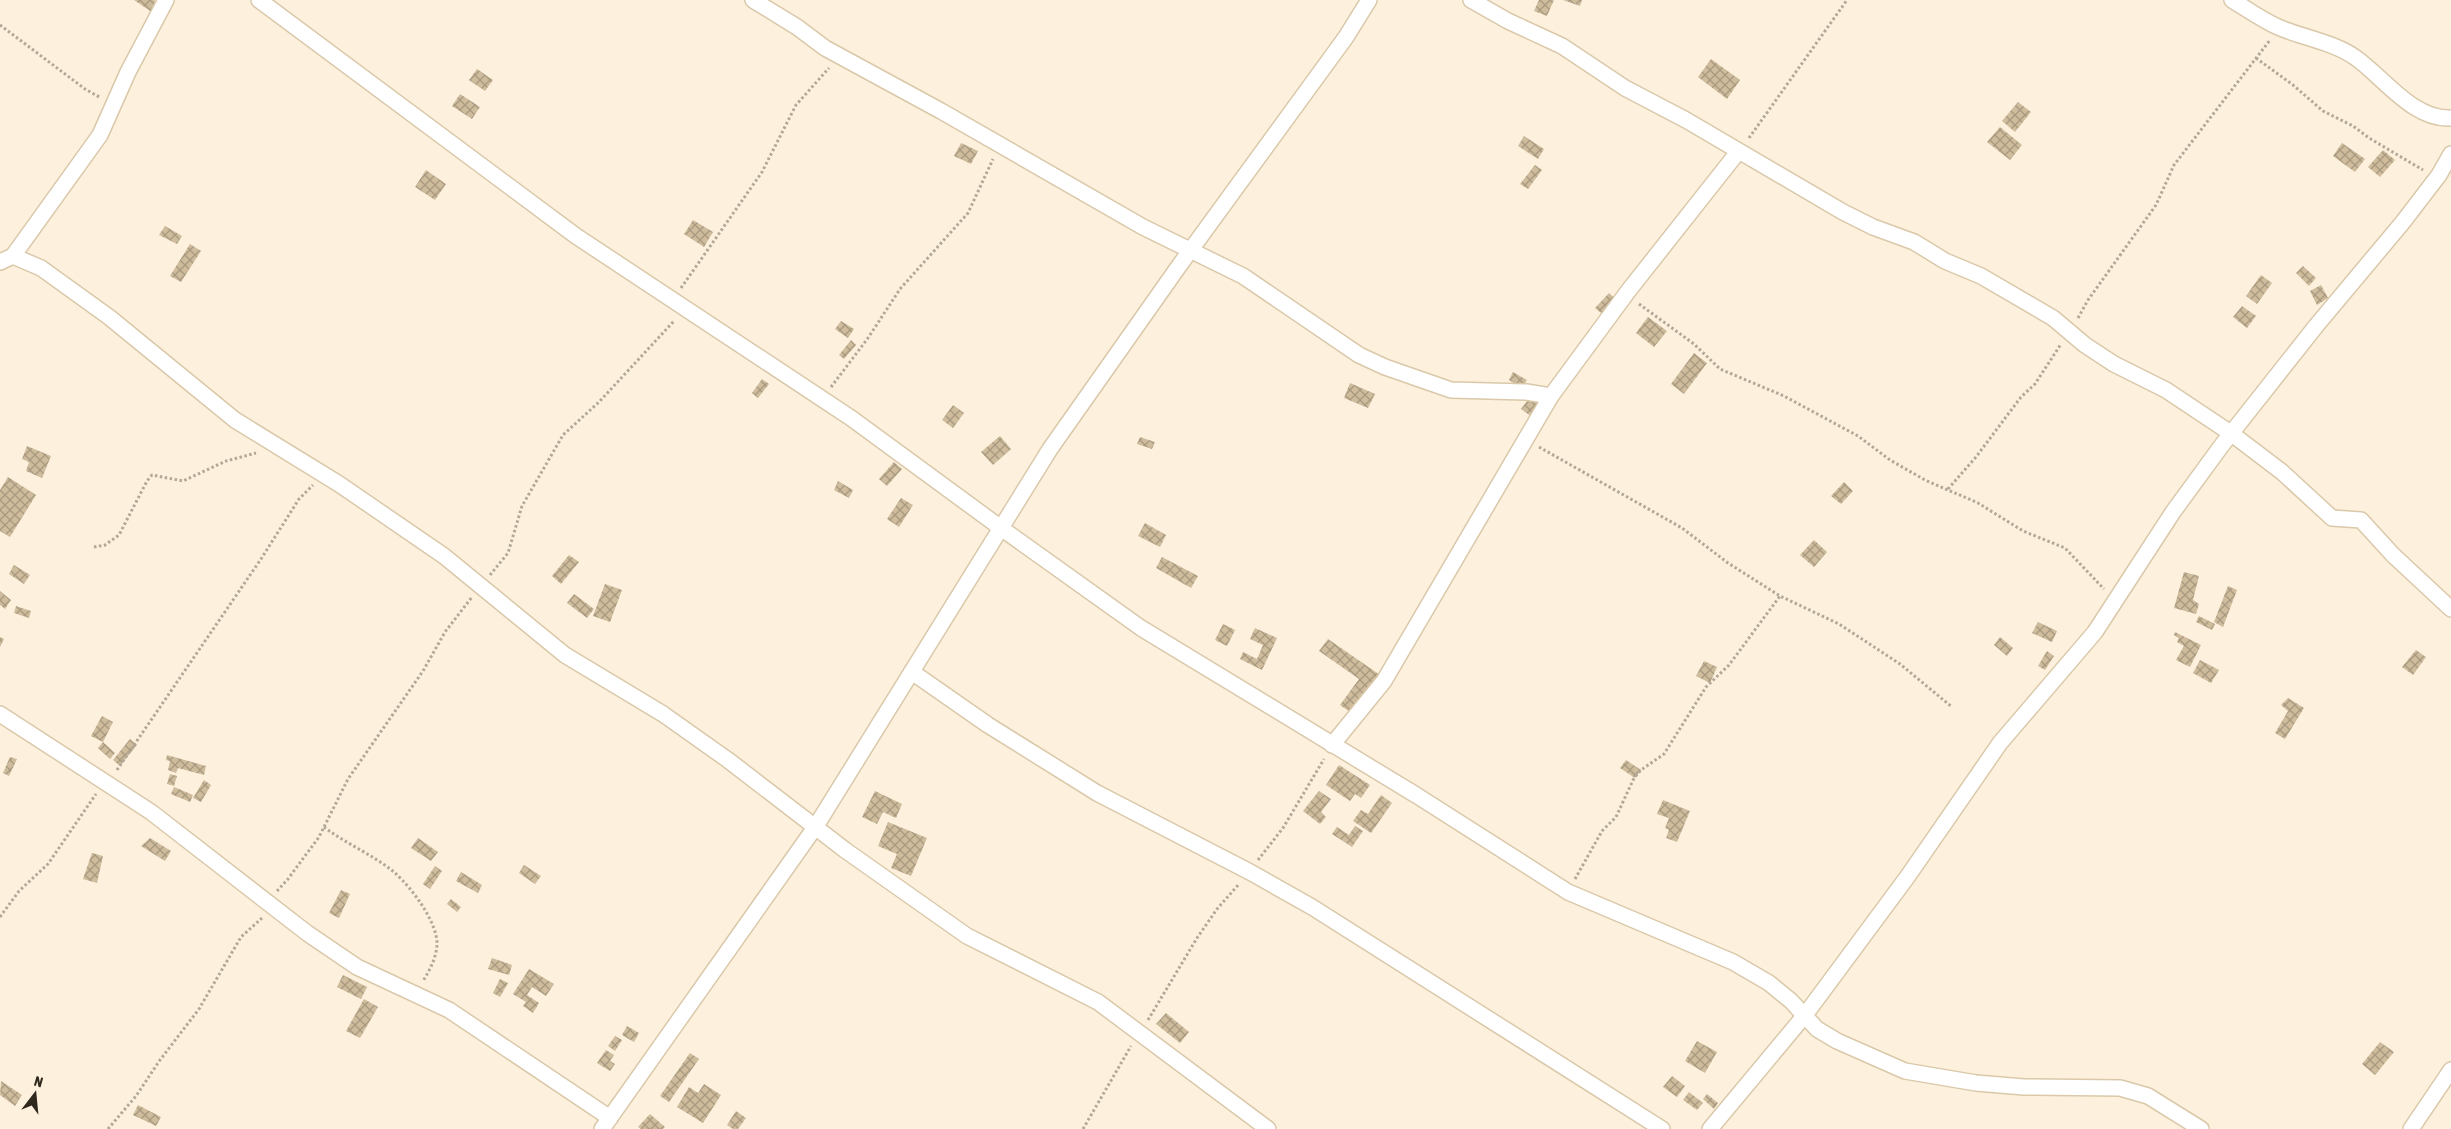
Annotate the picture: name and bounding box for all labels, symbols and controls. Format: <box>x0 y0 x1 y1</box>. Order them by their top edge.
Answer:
north arrow <box>10 1069 60 1119</box>
text: N <box>32 1073 45 1090</box>

